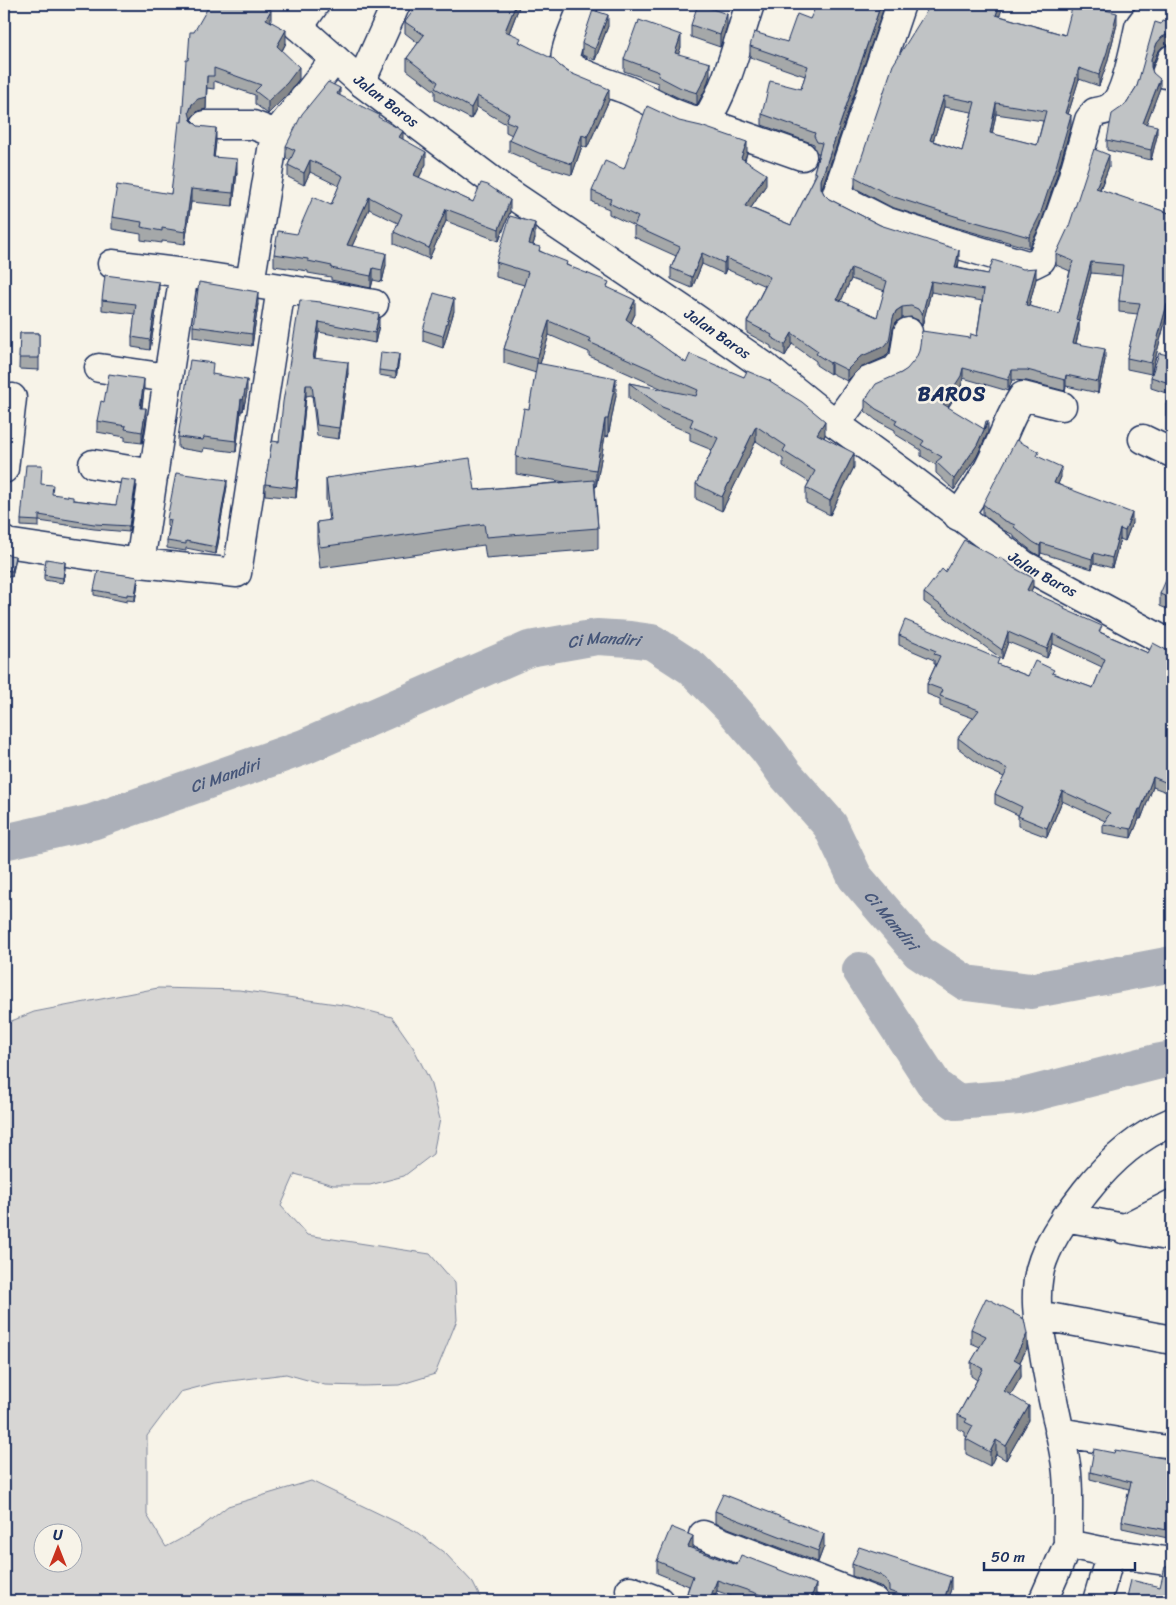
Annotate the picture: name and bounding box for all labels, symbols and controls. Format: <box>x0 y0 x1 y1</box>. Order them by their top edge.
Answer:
street label: Jalan Baros <box>347 67 424 134</box>
street label: Jalan Baros <box>678 301 756 366</box>
district label: BAROS <box>918 377 986 412</box>
street label: Jalan Baros <box>1002 544 1082 604</box>
water label: Ci Mandiri <box>565 622 645 656</box>
water label: Ci Mandiri <box>186 748 267 801</box>
water label: Ci Mandiri <box>857 883 929 960</box>
north arrow <box>32 1522 82 1572</box>
text: U <box>53 1523 63 1548</box>
scale bar <box>984 1540 1135 1572</box>
text: 50 m <box>991 1544 1026 1570</box>

